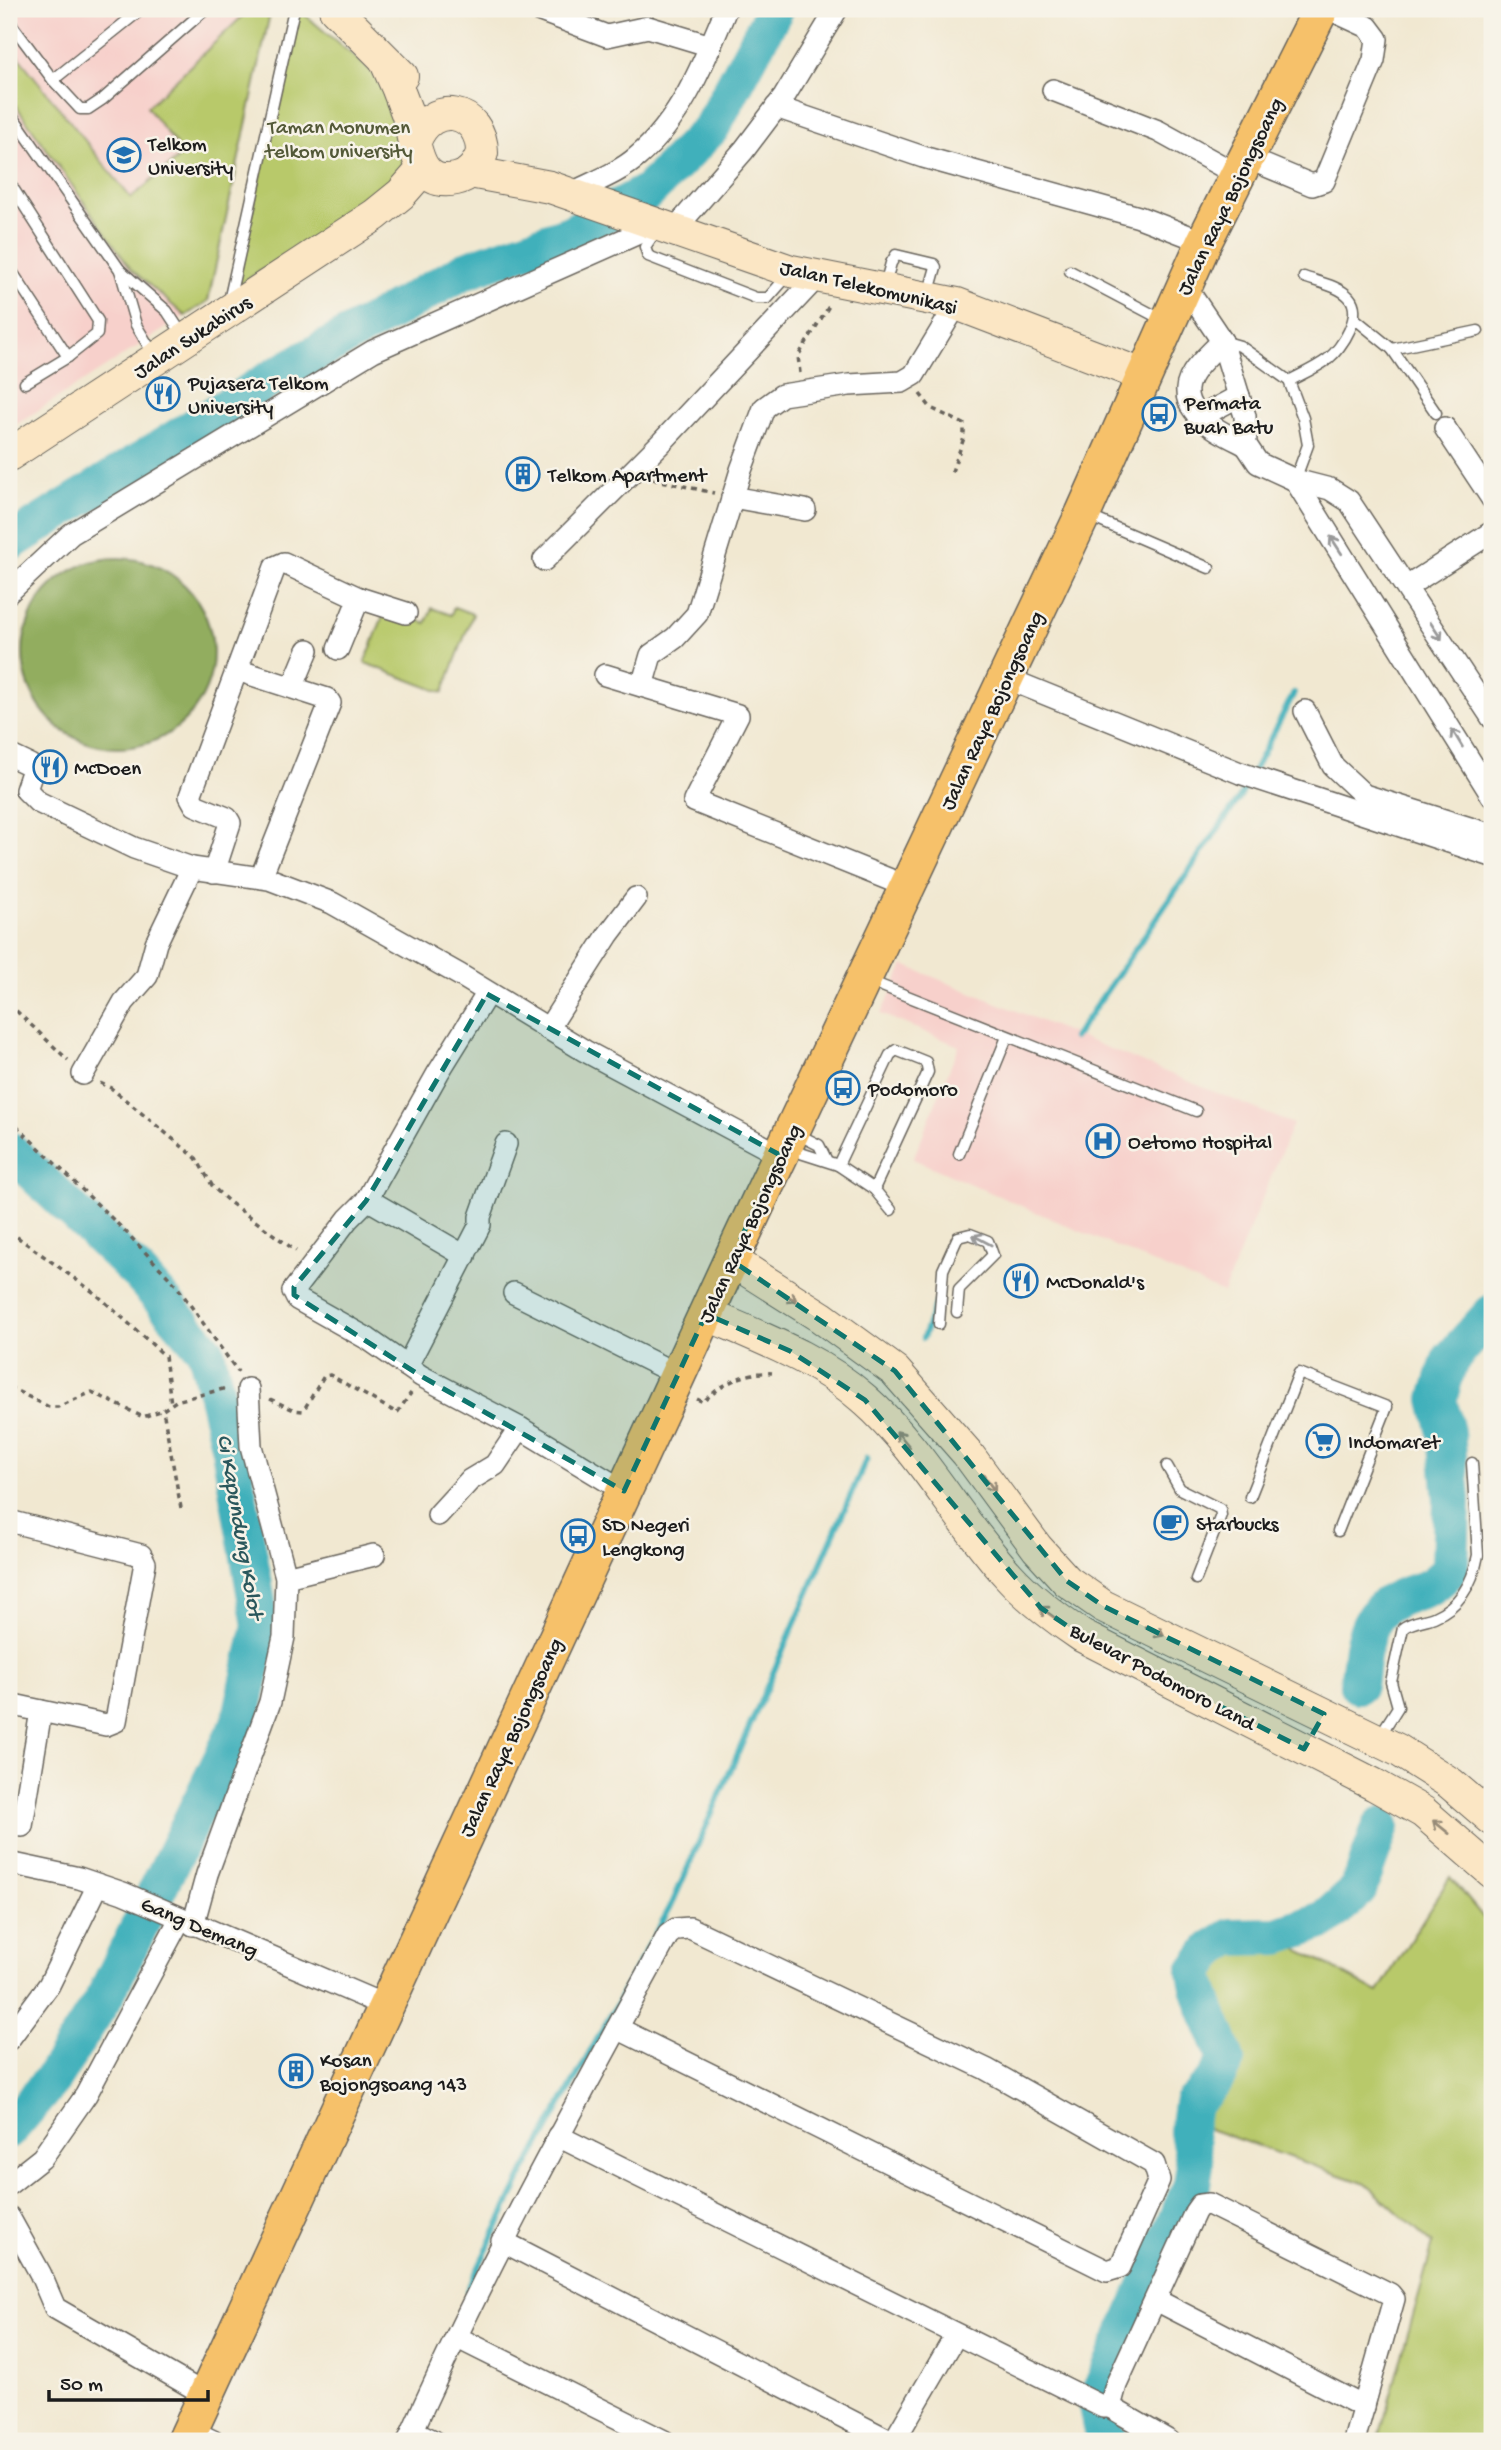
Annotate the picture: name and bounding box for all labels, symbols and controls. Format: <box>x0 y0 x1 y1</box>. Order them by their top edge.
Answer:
street label: Jalan Raya Bojongsoang <box>1173 95 1291 300</box>
park label: Taman Monumen telkom university <box>263 117 413 166</box>
place label: Telkom University <box>147 134 233 183</box>
school or university icon: Telkom University <box>105 136 143 174</box>
street label: Jalan Telekomunikasi <box>777 257 959 322</box>
street label: Jalan Sukabirus <box>130 291 259 386</box>
place label: Pujasera Telkom University <box>187 373 329 422</box>
restaurant icon: Pujasera Telkom University <box>144 375 182 413</box>
place label: Permata Buah Batu <box>1183 393 1273 442</box>
bus stop icon: Permata Buah Batu <box>1140 395 1178 433</box>
building icon: Telkom Apartment <box>504 455 542 493</box>
place label: Telkom Apartment <box>547 465 709 490</box>
one-way arrow <box>1329 536 1343 555</box>
street label: Jalan Raya Bojongsoang <box>937 608 1051 815</box>
one-way arrow <box>1430 620 1444 640</box>
one-way arrow <box>1449 728 1463 748</box>
restaurant icon: McDoen <box>31 748 69 786</box>
place label: McDoen <box>74 758 141 783</box>
bus stop icon: Podomoro <box>824 1069 862 1107</box>
place label: Podomoro <box>867 1079 958 1104</box>
street label: Jalan Raya Bojongsoang <box>695 1121 809 1328</box>
hospital icon: Oetomo Hospital <box>1084 1122 1122 1160</box>
place label: Oetomo Hospital <box>1128 1132 1272 1157</box>
one-way arrow <box>972 1233 992 1247</box>
restaurant icon: McDonald's <box>1002 1262 1040 1300</box>
place label: McDonald's <box>1046 1272 1145 1297</box>
one-way arrow <box>778 1289 798 1303</box>
supermarket icon: Indomaret <box>1304 1422 1342 1460</box>
one-way arrow <box>895 1430 910 1448</box>
place label: Indomaret <box>1348 1432 1442 1457</box>
water label: Ci Kapundung Kolot <box>209 1433 269 1624</box>
one-way arrow <box>982 1473 996 1492</box>
cafe icon: Starbucks <box>1152 1504 1190 1542</box>
place label: Starbucks <box>1196 1514 1280 1539</box>
place label: SD Negeri Lengkong <box>602 1515 690 1564</box>
bus stop icon: SD Negeri Lengkong <box>559 1517 597 1555</box>
one-way arrow <box>1040 1605 1058 1620</box>
street label: Bulevar Podomoro Land <box>1064 1619 1260 1739</box>
one-way arrow <box>1144 1625 1165 1639</box>
street label: Jalan Raya Bojongsoang <box>456 1635 570 1842</box>
one-way arrow <box>1432 1819 1450 1835</box>
street label: Gang Demang <box>136 1893 261 1965</box>
place label: Kosan Bojongsoang 143 <box>319 2050 467 2099</box>
building icon: Kosan Bojongsoang 143 <box>277 2052 315 2090</box>
scale bar <box>49 2359 208 2403</box>
text: 50 m <box>60 2374 103 2399</box>

